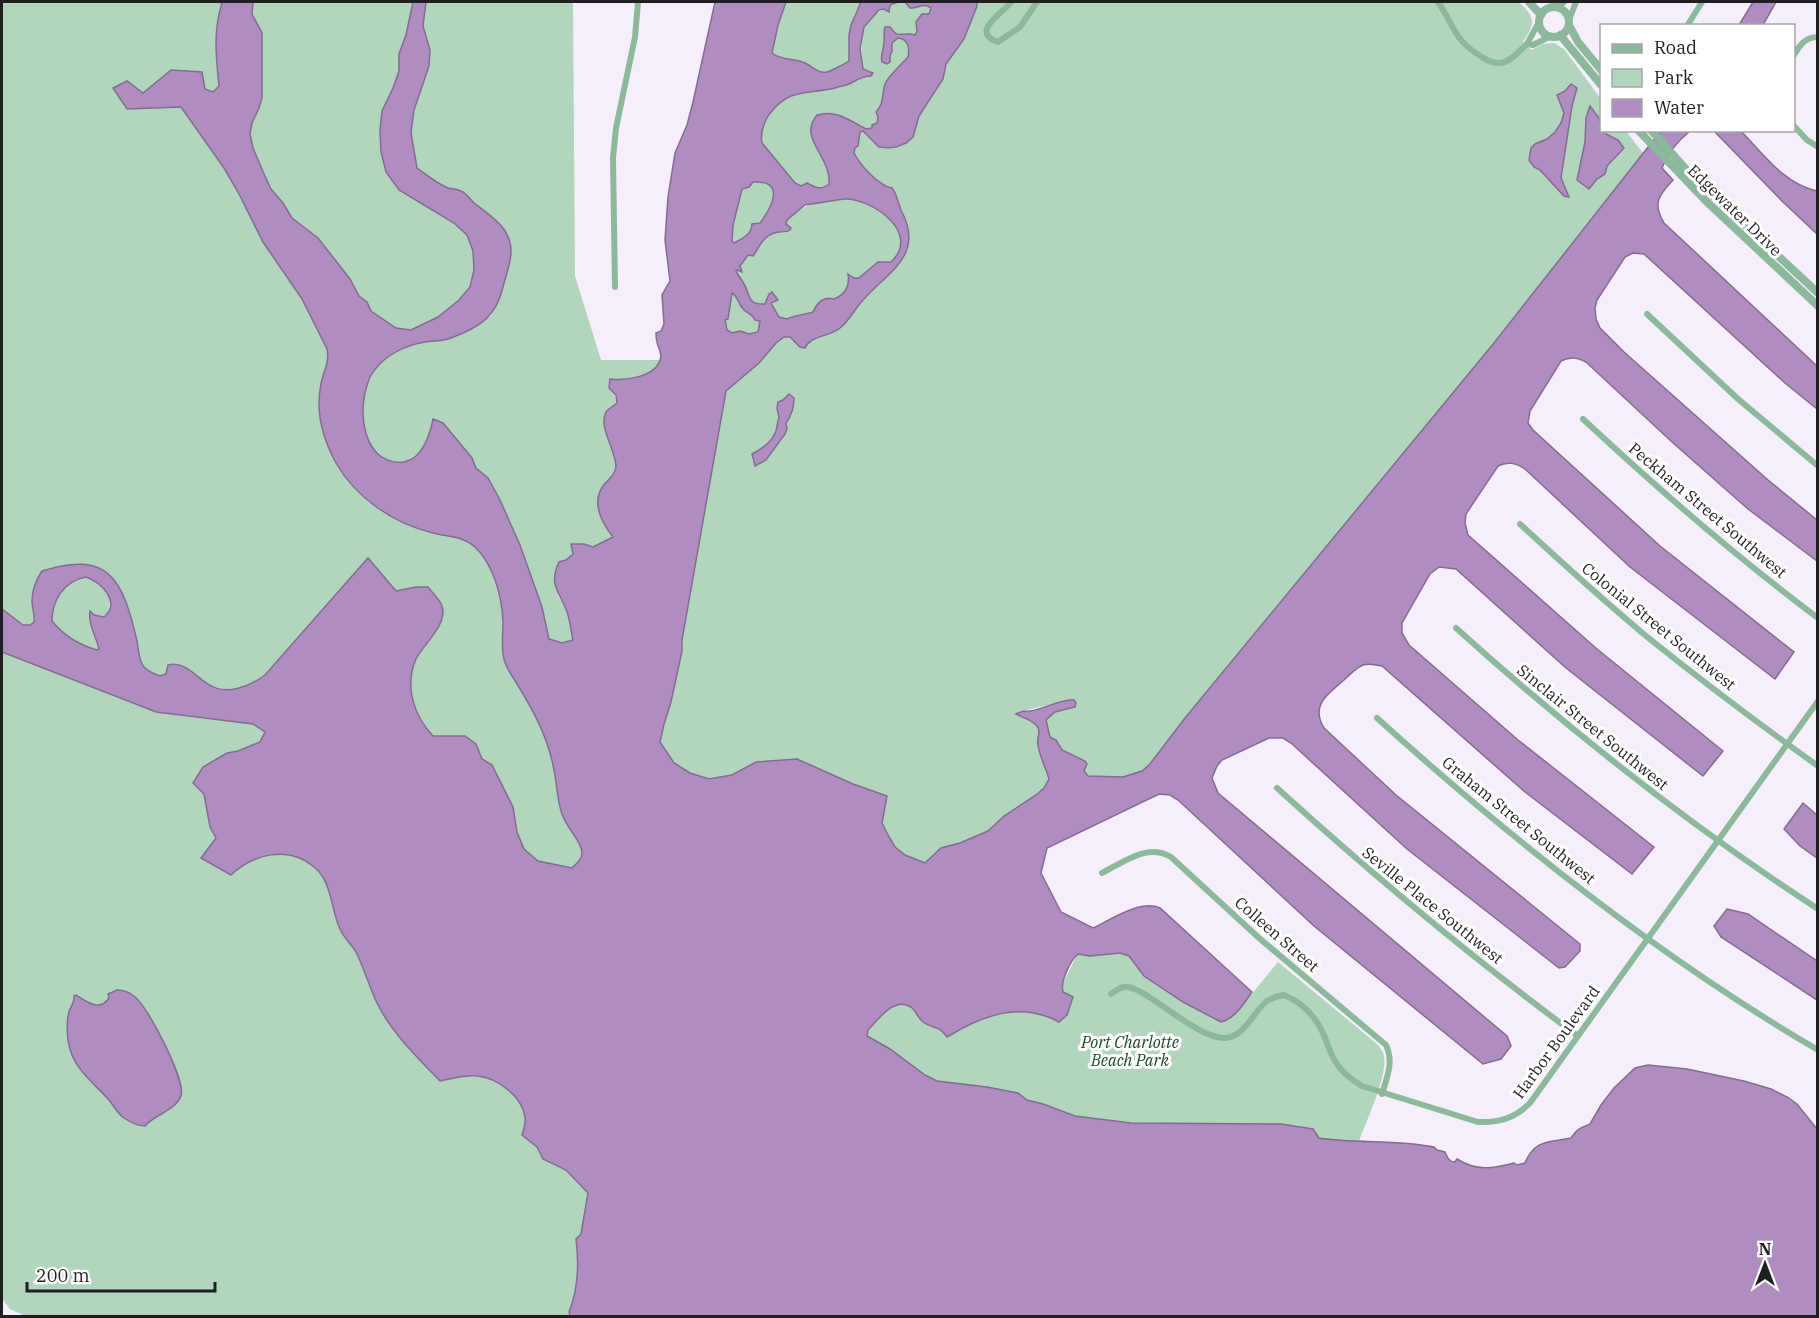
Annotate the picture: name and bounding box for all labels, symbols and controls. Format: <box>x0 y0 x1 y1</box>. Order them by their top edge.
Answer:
legend <box>1600 24 1795 132</box>
text: Road <box>1654 36 1697 59</box>
text: Park <box>1654 66 1694 89</box>
text: Water <box>1654 96 1704 119</box>
street label: Edgewater Drive <box>1684 160 1786 260</box>
street label: Peckham Street Southwest <box>1625 438 1791 582</box>
street label: Colonial Street Southwest <box>1578 558 1740 694</box>
street label: Sinclair Street Southwest <box>1513 660 1673 794</box>
street label: Graham Street Southwest <box>1438 752 1600 888</box>
street label: Seville Place Southwest <box>1359 842 1508 968</box>
street label: Colleen Street <box>1231 892 1323 976</box>
street label: Harbor Boulevard <box>1508 981 1604 1102</box>
park label: Port Charlotte Beach Park <box>1080 1032 1179 1070</box>
north arrow <box>1735 1234 1795 1294</box>
text: N <box>1759 1239 1771 1259</box>
scale bar <box>27 1255 214 1293</box>
text: 200 m <box>36 1264 90 1287</box>

